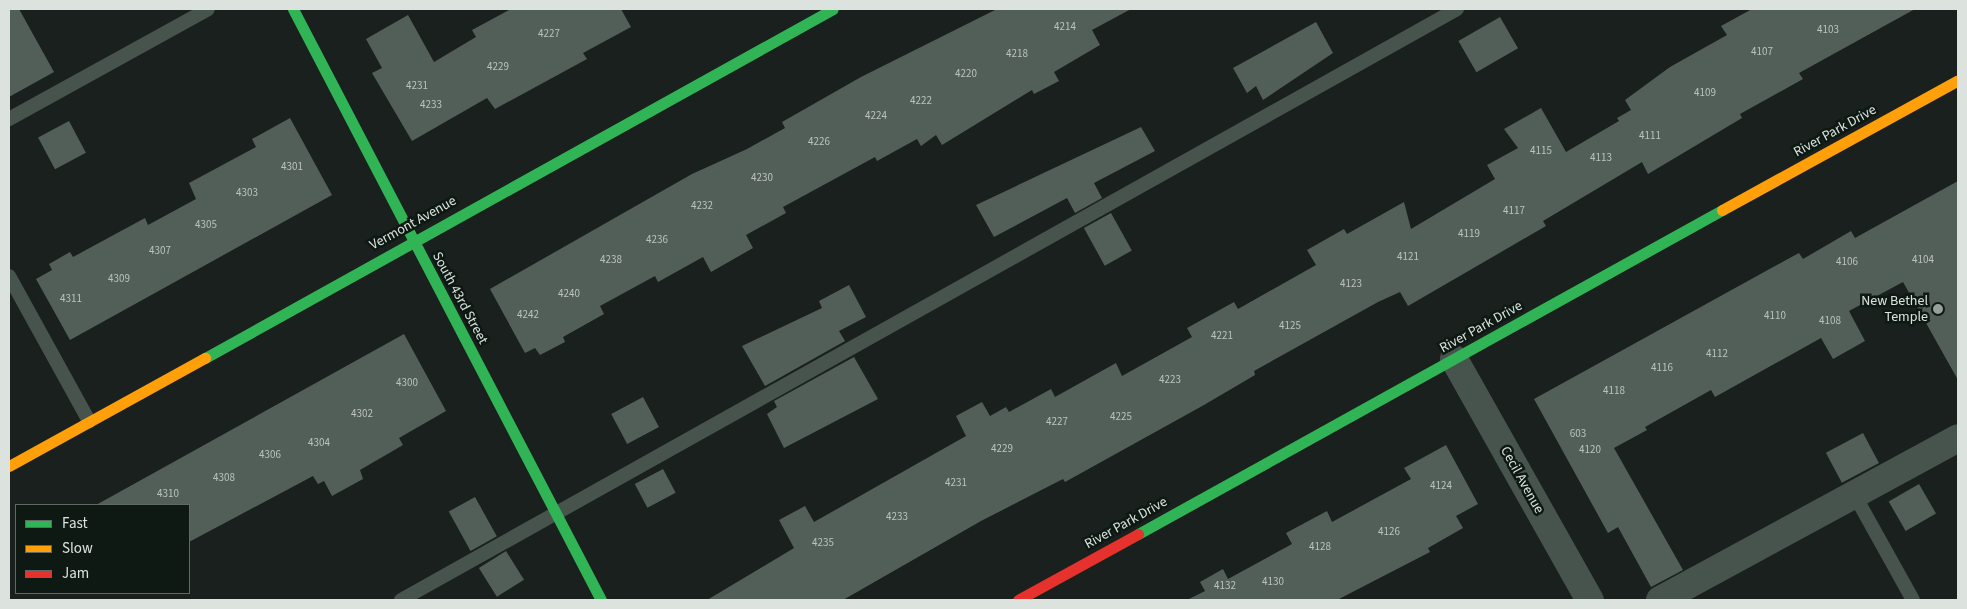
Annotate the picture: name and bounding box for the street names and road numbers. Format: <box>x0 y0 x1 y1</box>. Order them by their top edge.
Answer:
street label: River Park Drive <box>1791 101 1879 161</box>
street label: Vermont Avenue <box>367 192 459 254</box>
street label: South 43rd Street <box>429 249 491 347</box>
street label: River Park Drive <box>1437 297 1525 357</box>
street label: Cecil Avenue <box>1497 443 1547 517</box>
street label: River Park Drive <box>1082 493 1170 553</box>

